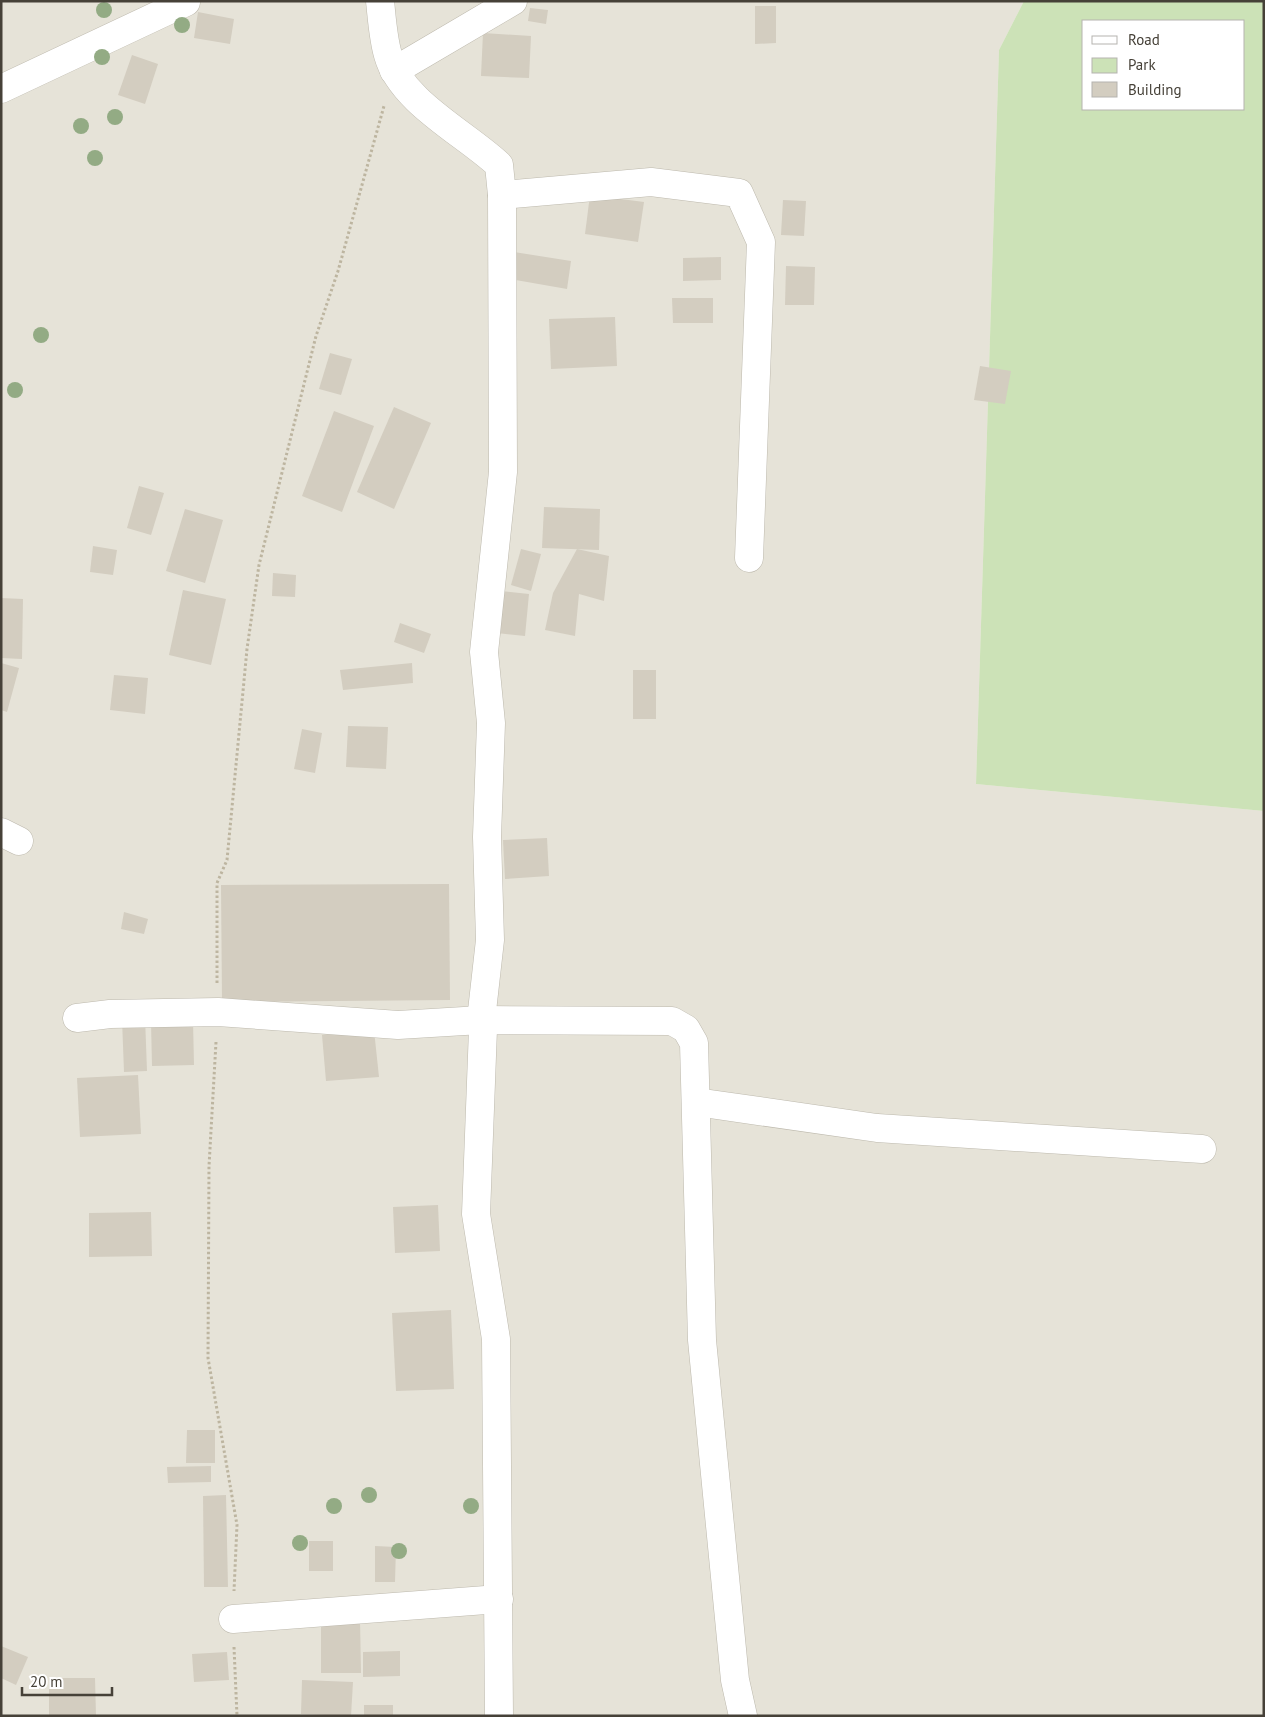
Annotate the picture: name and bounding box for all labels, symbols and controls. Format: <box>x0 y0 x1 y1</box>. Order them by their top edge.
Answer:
legend <box>1082 20 1245 110</box>
text: Road <box>1128 30 1160 49</box>
text: Park <box>1128 55 1156 74</box>
text: Building <box>1128 80 1182 99</box>
scale bar <box>22 1664 112 1696</box>
text: 20 m <box>30 1672 63 1691</box>

